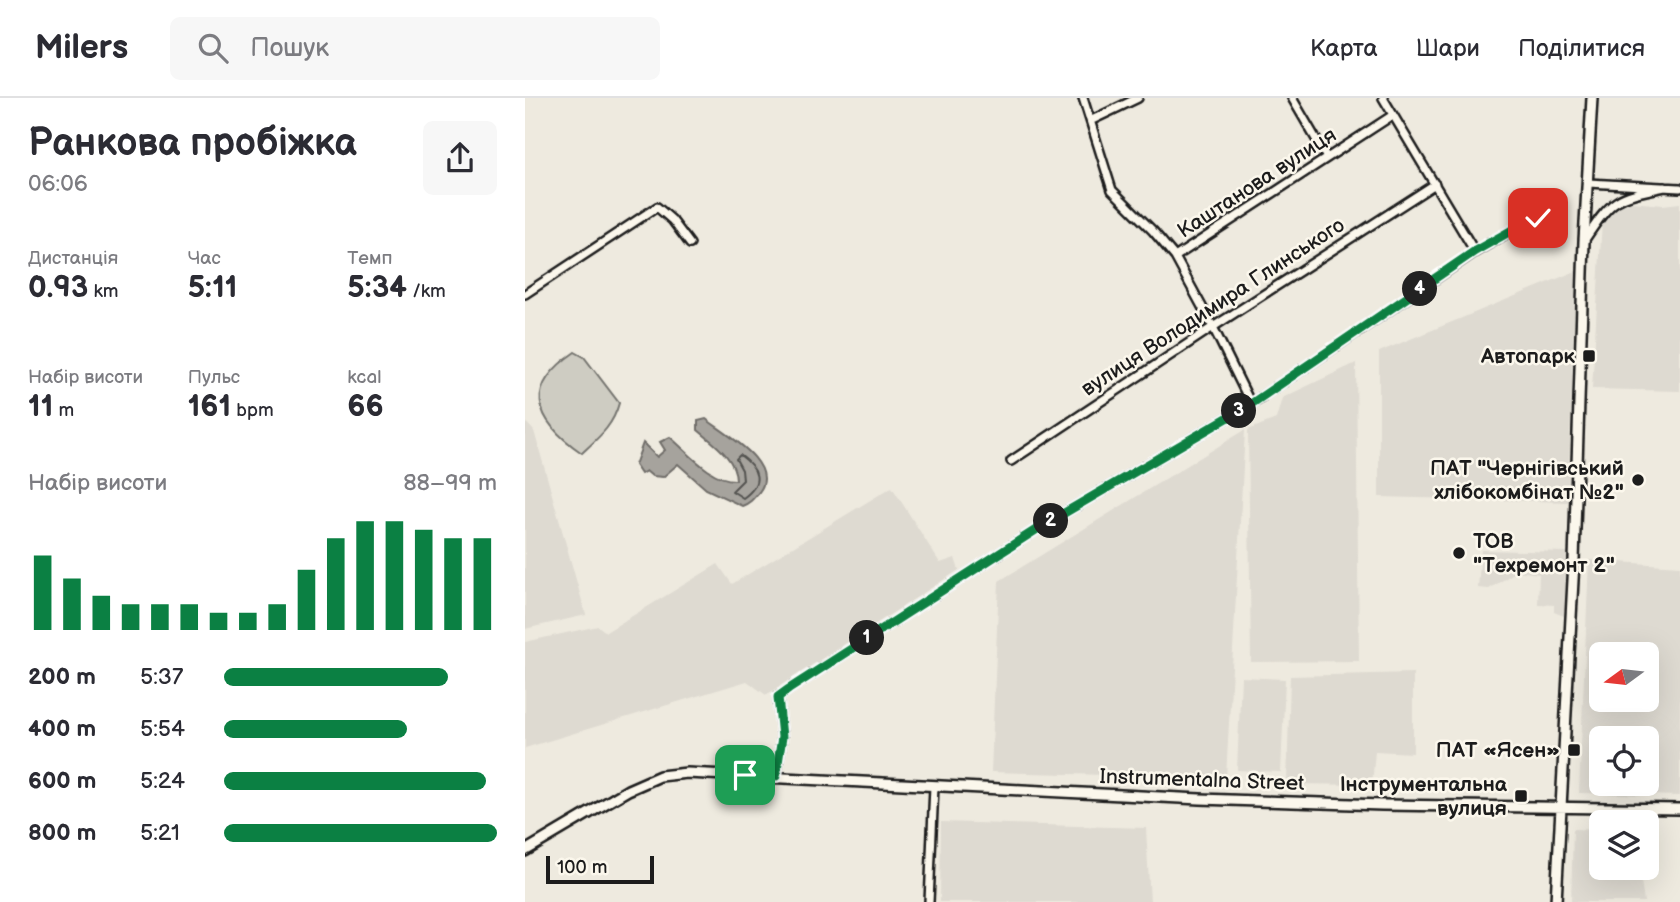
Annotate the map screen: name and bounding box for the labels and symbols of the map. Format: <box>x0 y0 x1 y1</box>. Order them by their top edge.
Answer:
street label: Каштанова вулиця <box>1173 122 1341 244</box>
pin <box>1508 188 1568 248</box>
street label: вулиця Володимира Глинського <box>1077 212 1349 402</box>
pin: 4 <box>1403 272 1437 306</box>
place label: Автопарк <box>1480 344 1576 369</box>
marker: Автопарк <box>1581 348 1597 364</box>
pin: 3 <box>1221 394 1257 428</box>
place label: ПАТ "Чернігівський хлібокомбінат №2" <box>1430 456 1624 505</box>
marker: ПАТ "Чернігівський хлібокомбінат №2" <box>1630 472 1646 488</box>
pin: 2 <box>1033 504 1069 538</box>
place label: ТОВ "Техремонт 2" <box>1473 529 1615 578</box>
marker: ТОВ "Техремонт 2" <box>1451 545 1467 561</box>
pin: 1 <box>849 620 885 656</box>
north arrow <box>1589 642 1659 712</box>
place label: ПАТ «Ясен» <box>1436 738 1560 763</box>
marker: ПАТ «Ясен» <box>1566 742 1582 758</box>
pin <box>715 745 775 805</box>
street label: Instrumentalna Street <box>1099 764 1306 796</box>
place label: Інструментальна вулиця <box>1340 772 1508 821</box>
marker: Інструментальна вулиця <box>1513 788 1529 804</box>
scale bar <box>546 853 655 885</box>

